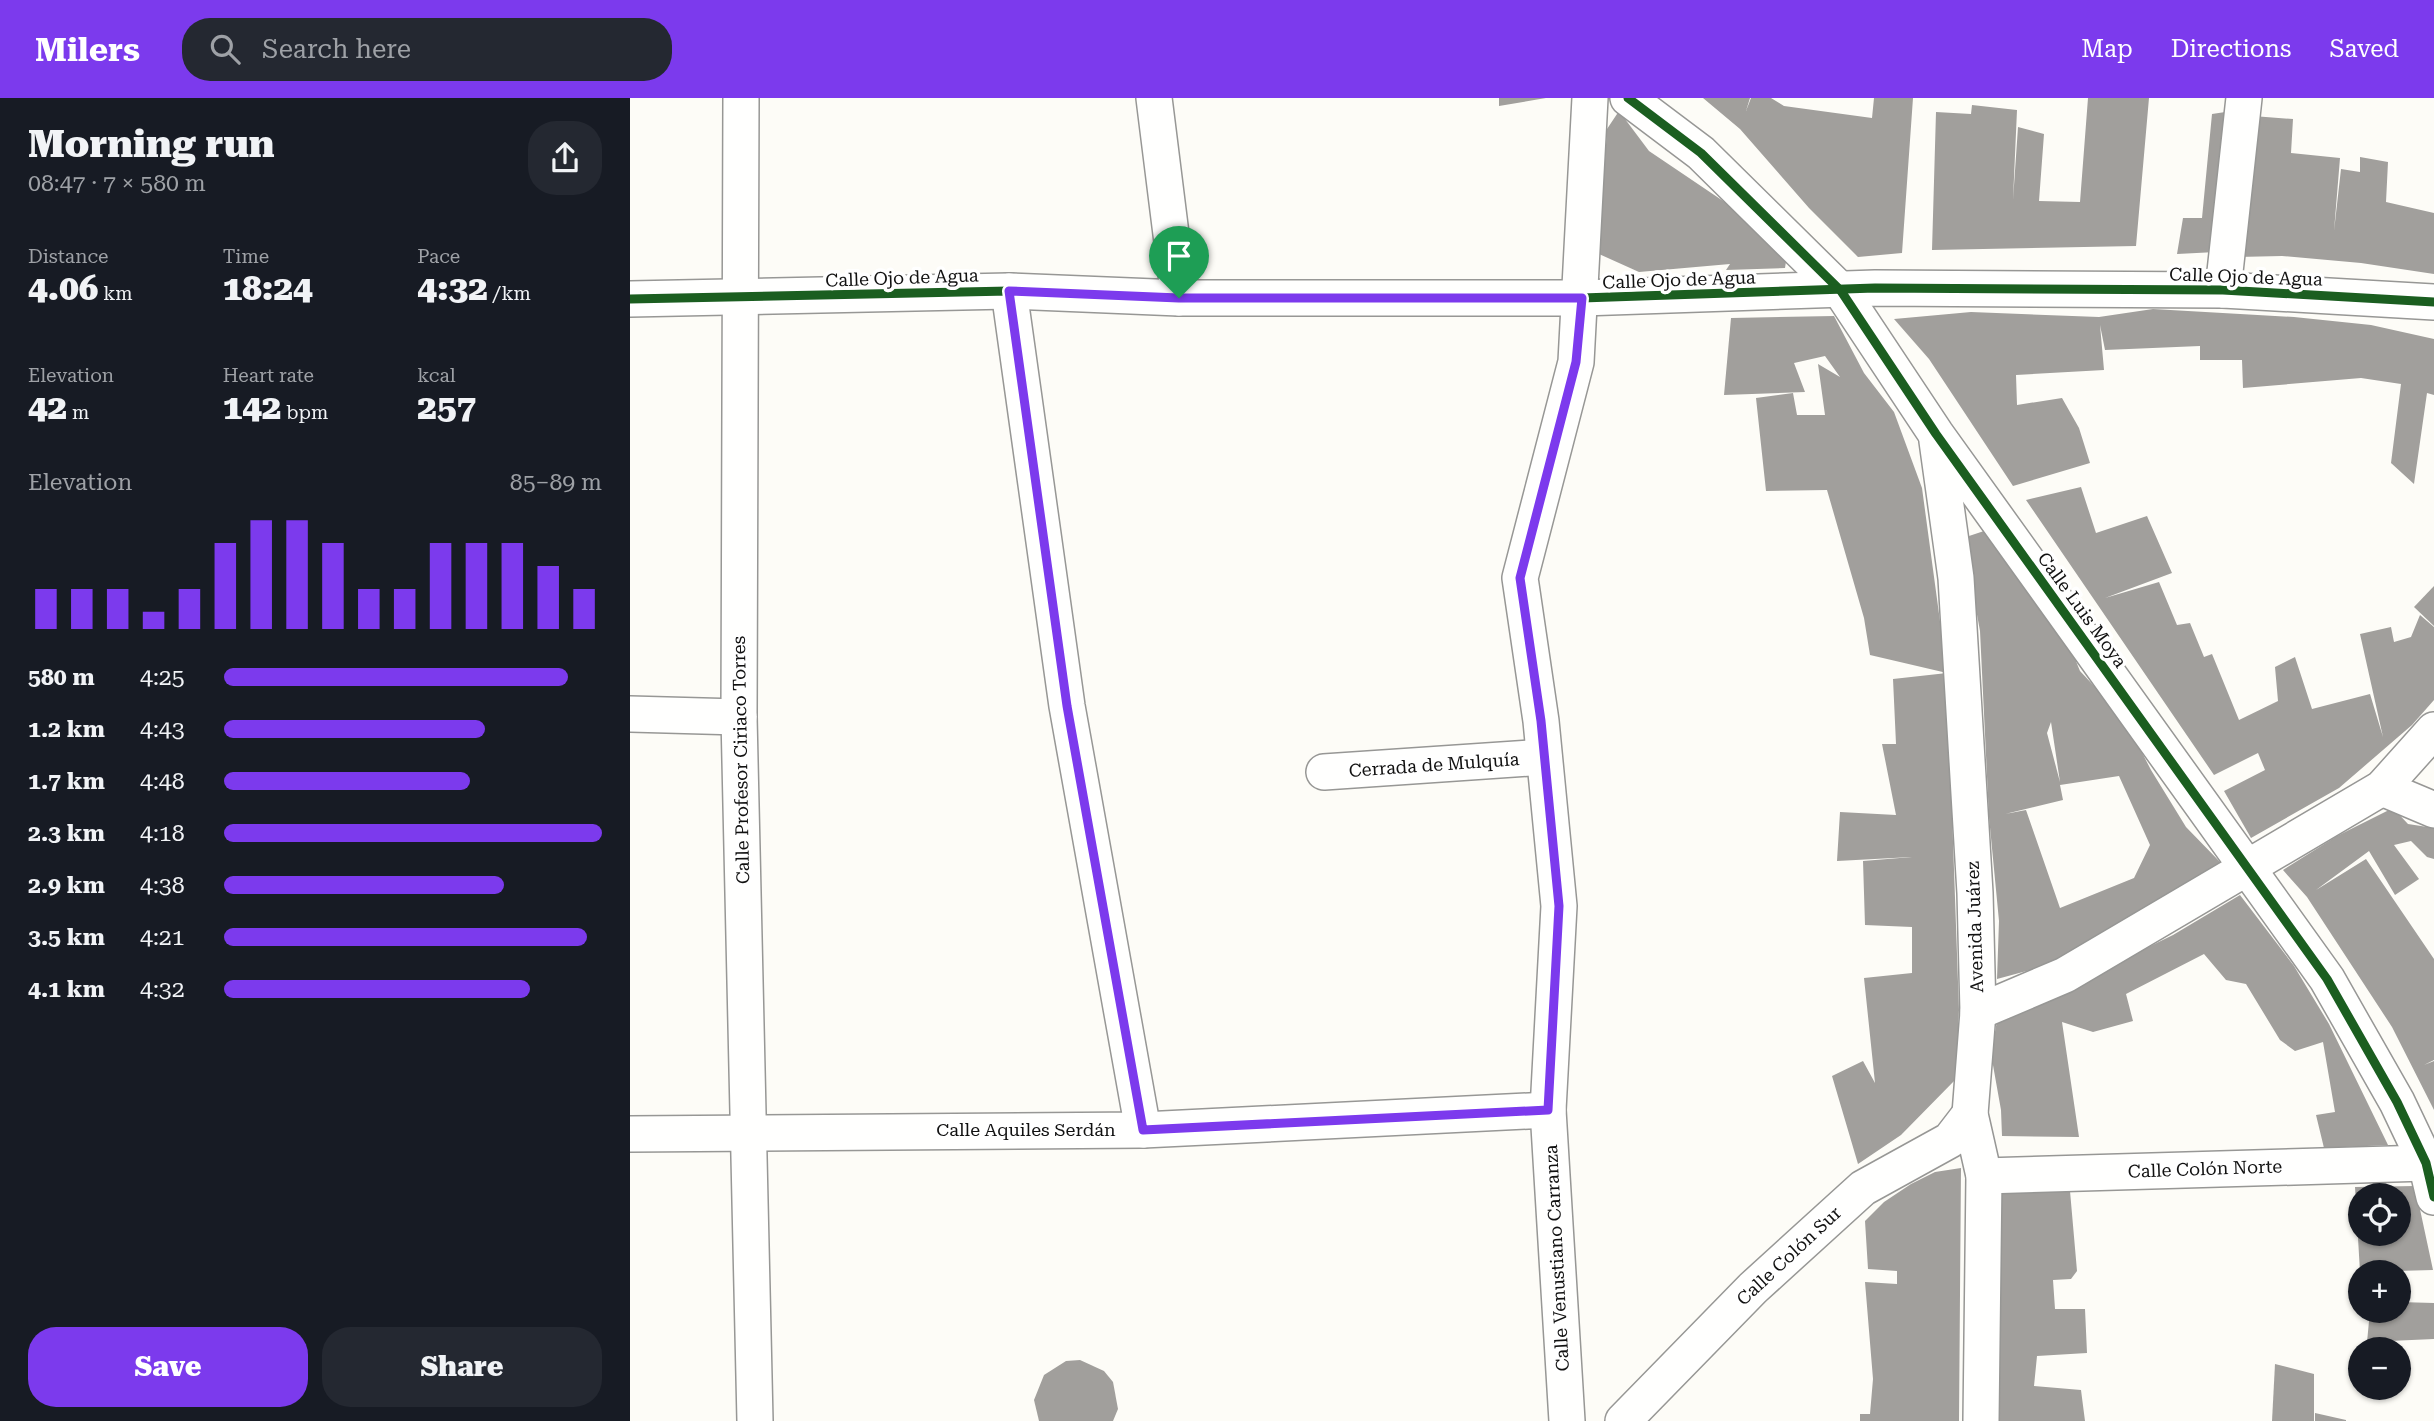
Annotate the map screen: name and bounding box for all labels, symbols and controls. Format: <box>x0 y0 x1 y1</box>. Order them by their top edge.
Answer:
search box <box>182 18 672 81</box>
text: Milers <box>35 30 140 69</box>
icon: search <box>206 30 244 68</box>
text: Search here <box>262 34 411 64</box>
text: Map <box>2081 35 2133 63</box>
text: Directions <box>2171 35 2291 63</box>
text: Saved <box>2329 35 2399 63</box>
button: share <box>528 121 602 195</box>
text: Morning run <box>28 122 275 166</box>
text: 08:47 · 7 × 580 m <box>28 170 206 197</box>
pin <box>1149 226 1209 298</box>
icon: arrive <box>1160 237 1198 275</box>
text: Distance <box>28 245 108 268</box>
text: Time <box>223 245 269 268</box>
text: Pace <box>417 245 460 268</box>
street label: Calle Ojo de Agua <box>2169 263 2323 290</box>
street label: Calle Ojo de Agua <box>825 264 979 291</box>
street label: Calle Ojo de Agua <box>1602 266 1756 293</box>
text: 4.06 <box>28 268 98 309</box>
text: 18:24 <box>223 268 313 309</box>
text: 4:32 <box>417 268 488 309</box>
text: km <box>98 282 133 305</box>
text: /km <box>488 282 531 305</box>
text: Elevation <box>28 364 114 387</box>
text: Heart rate <box>223 364 314 387</box>
text: kcal <box>417 364 456 387</box>
text: 42 <box>28 387 67 428</box>
text: 142 <box>223 387 281 428</box>
text: 257 <box>417 387 476 428</box>
text: m <box>67 401 89 424</box>
text: bpm <box>281 401 328 424</box>
text: Elevation <box>28 469 132 496</box>
text: 85–89 m <box>510 469 602 496</box>
street label: Calle Luis Moya <box>2034 548 2131 672</box>
street label: Calle Profesor Ciriaco Torres <box>728 636 753 884</box>
text: 580 m <box>28 664 95 691</box>
text: 4:25 <box>140 664 185 691</box>
text: 1.2 km <box>28 716 105 743</box>
text: 4:43 <box>140 716 185 743</box>
street label: Cerrada de Mulquía <box>1348 748 1520 781</box>
text: 1.7 km <box>28 768 105 795</box>
text: 4:48 <box>140 768 185 795</box>
text: 2.3 km <box>28 820 105 847</box>
text: 4:18 <box>140 820 185 847</box>
street label: Avenida Juárez <box>1962 860 1987 993</box>
text: 2.9 km <box>28 872 105 899</box>
text: 4:38 <box>140 872 185 899</box>
text: 3.5 km <box>28 924 105 951</box>
text: 4:21 <box>140 924 185 951</box>
text: 4.1 km <box>28 976 105 1003</box>
text: 4:32 <box>140 976 185 1003</box>
street label: Calle Aquiles Serdán <box>936 1119 1116 1140</box>
street label: Calle Venustiano Carranza <box>1540 1144 1573 1372</box>
street label: Calle Colón Norte <box>2127 1155 2283 1182</box>
map controls <box>2348 1183 2411 1400</box>
button: locate <box>2348 1183 2411 1246</box>
street label: Calle Colón Sur <box>1732 1202 1845 1309</box>
button: + <box>2348 1260 2411 1323</box>
button: Save <box>28 1327 308 1407</box>
button: Share <box>322 1327 602 1407</box>
button: − <box>2348 1337 2411 1400</box>

